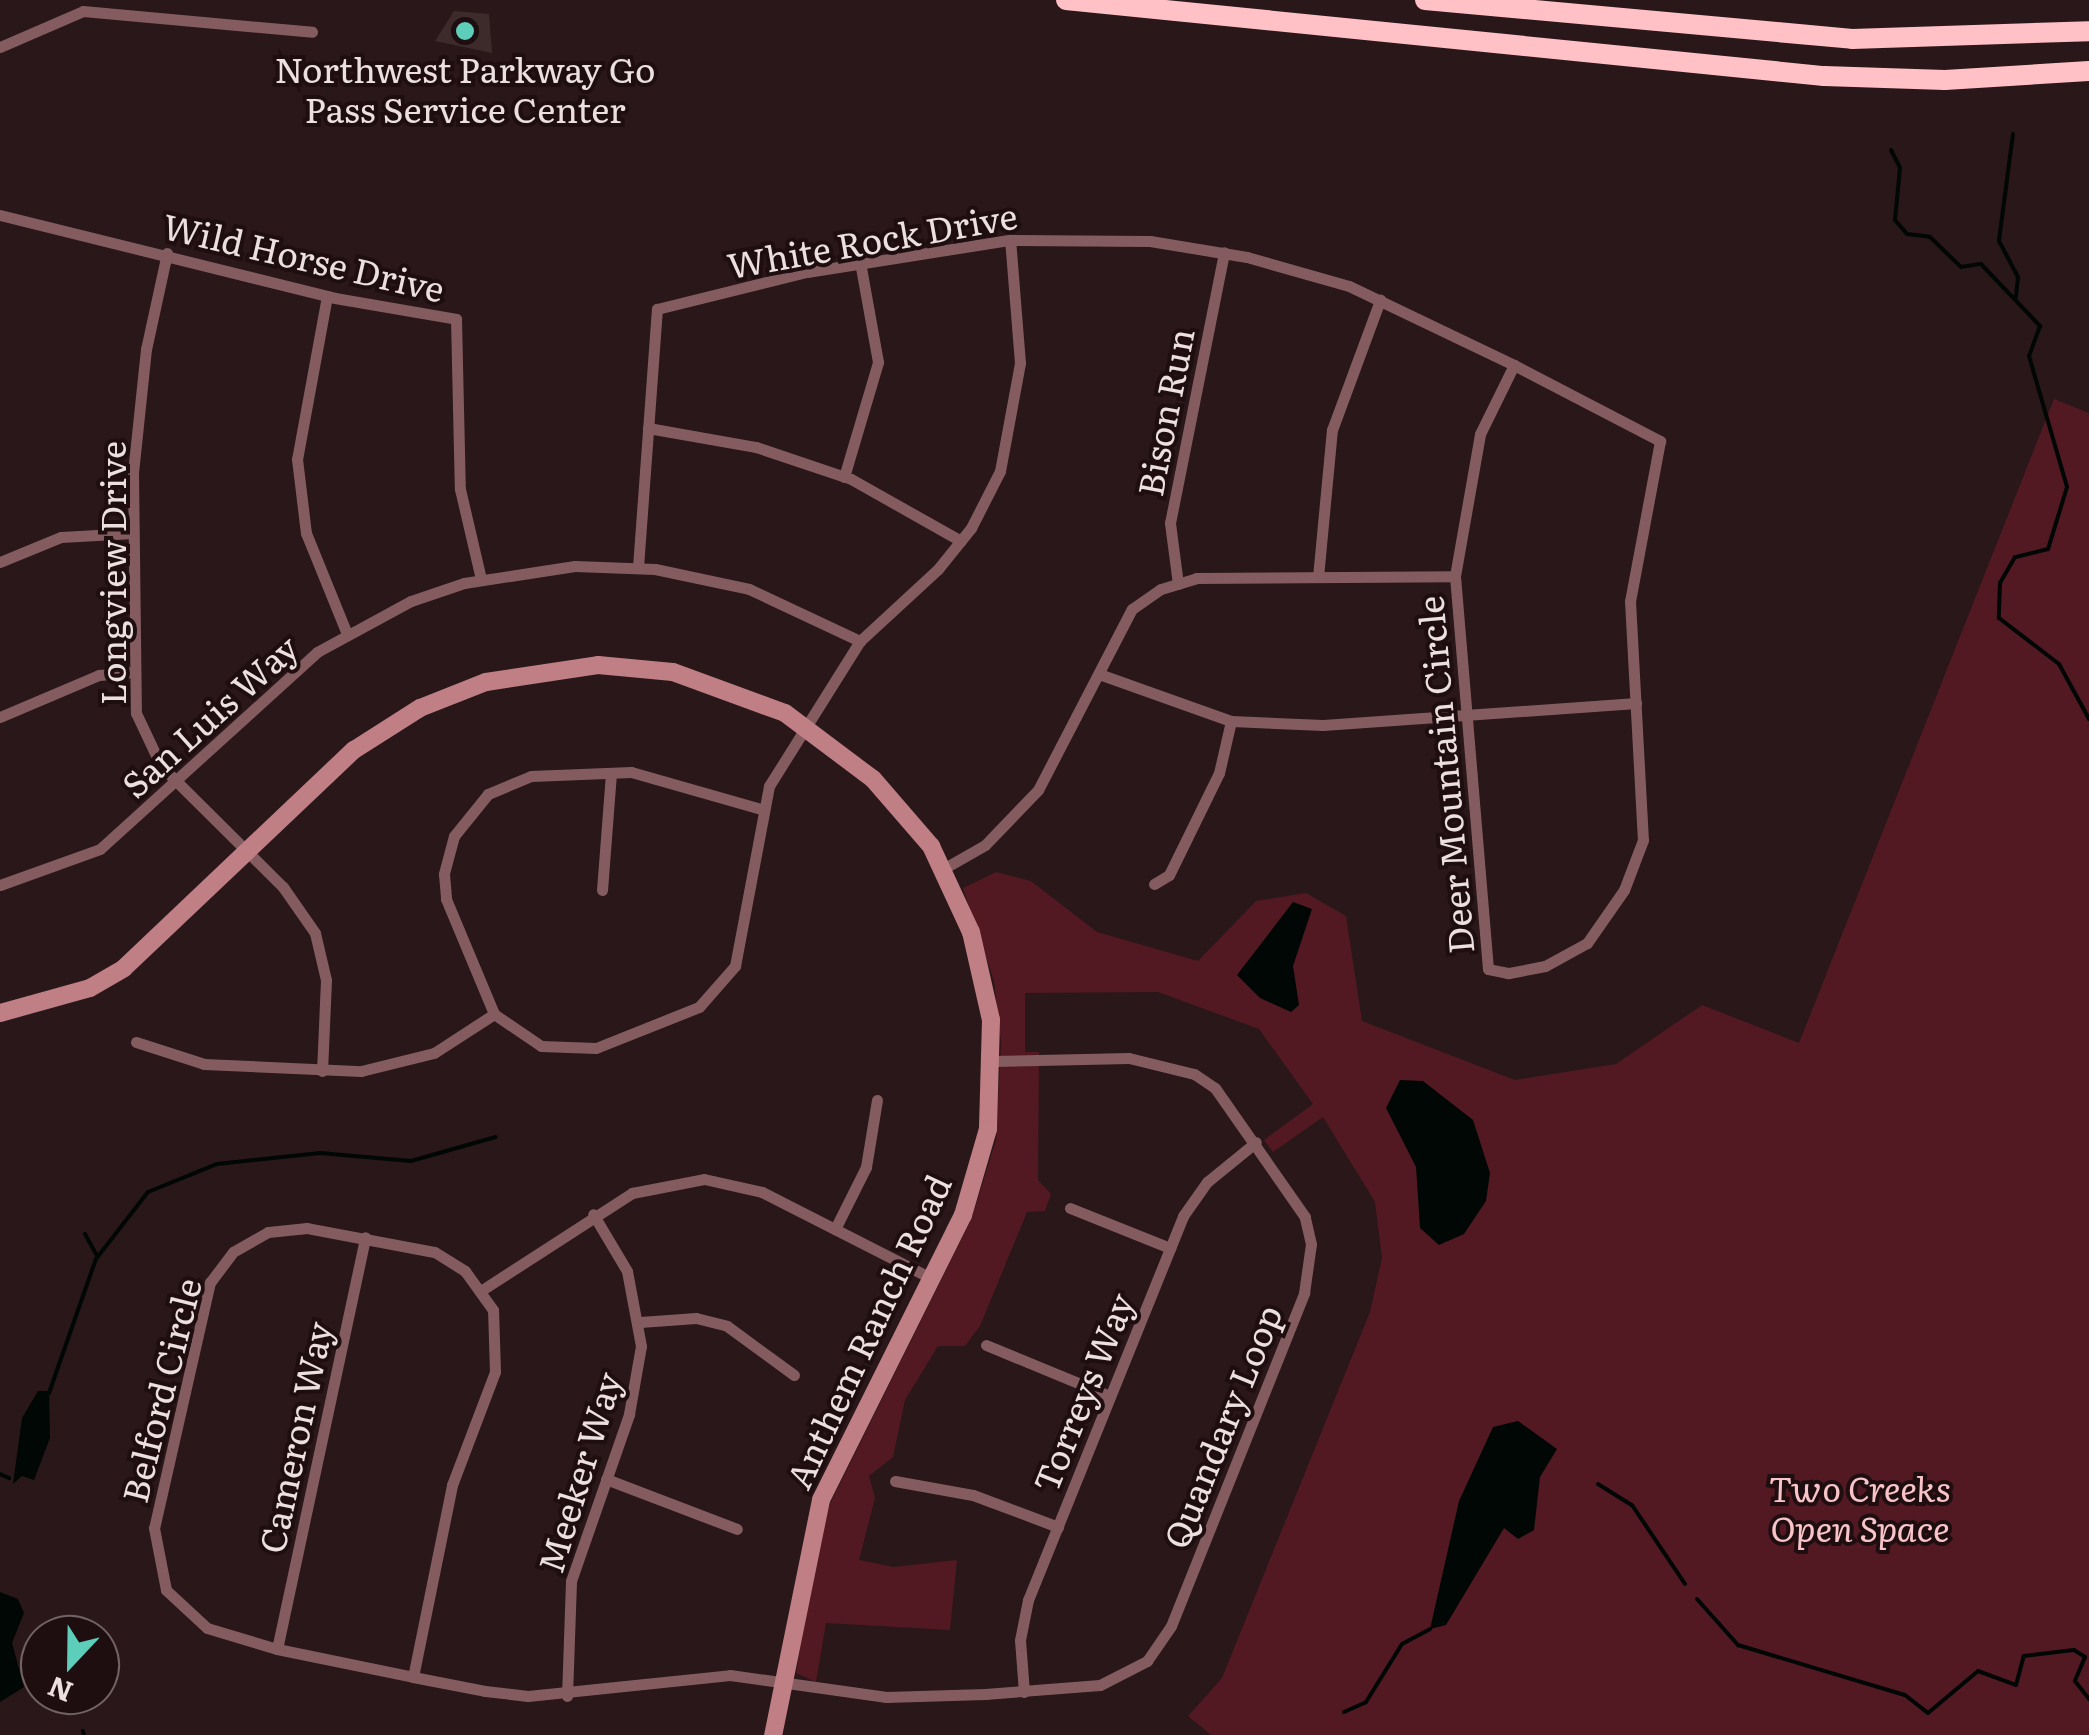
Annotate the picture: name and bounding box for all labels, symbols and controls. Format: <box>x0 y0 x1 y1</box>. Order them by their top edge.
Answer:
marker: Northwest Parkway Go Pass Service Center <box>454 20 476 42</box>
place label: Northwest Parkway Go Pass Service Center <box>275 47 655 129</box>
street label: White Rock Drive <box>724 193 1020 285</box>
street label: Wild Horse Drive <box>159 203 449 309</box>
street label: Bison Run <box>1127 325 1201 499</box>
street label: Longview Drive <box>90 441 132 705</box>
street label: Deer Mountain Circle <box>1407 594 1481 956</box>
street label: San Luis Way <box>112 625 306 805</box>
street label: Anthem Ranch Road <box>776 1167 958 1495</box>
street label: Belford Circle <box>112 1274 208 1506</box>
street label: Torreys Way <box>1023 1286 1141 1498</box>
street label: Quandary Loop <box>1153 1298 1289 1554</box>
street label: Cameron Way <box>249 1317 339 1557</box>
street label: Meeker Way <box>528 1367 628 1577</box>
park label: Two Creeks Open Space <box>1769 1466 1951 1548</box>
north arrow <box>20 1615 120 1715</box>
text: N <box>41 1667 78 1715</box>

